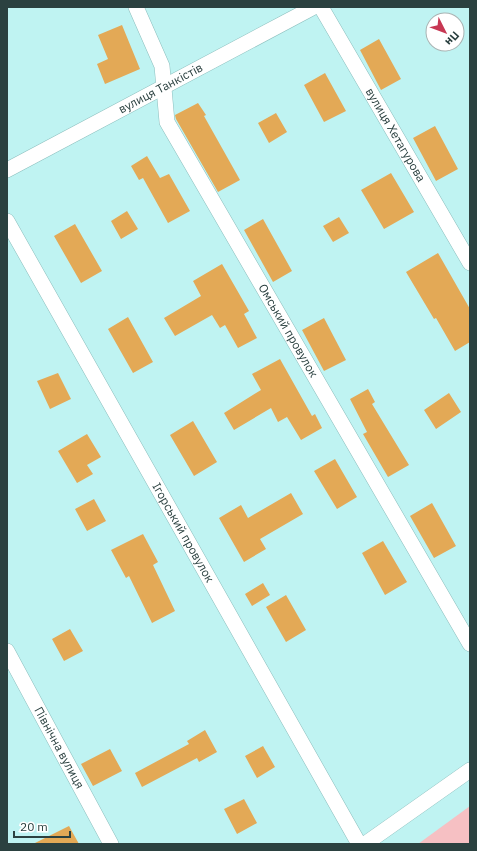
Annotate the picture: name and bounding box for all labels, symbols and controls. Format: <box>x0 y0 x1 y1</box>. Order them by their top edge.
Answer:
north arrow <box>425 12 465 52</box>
text: Пн <box>442 29 462 49</box>
street label: вулиця Танкістів <box>116 59 205 116</box>
street label: вулиця Хетагурова <box>363 85 429 185</box>
street label: Омський провулок <box>256 281 322 380</box>
street label: Ігорський провулок <box>149 480 218 585</box>
street label: Північна вулиця <box>31 704 88 791</box>
scale bar <box>14 813 70 839</box>
text: 20 m <box>20 819 48 834</box>

